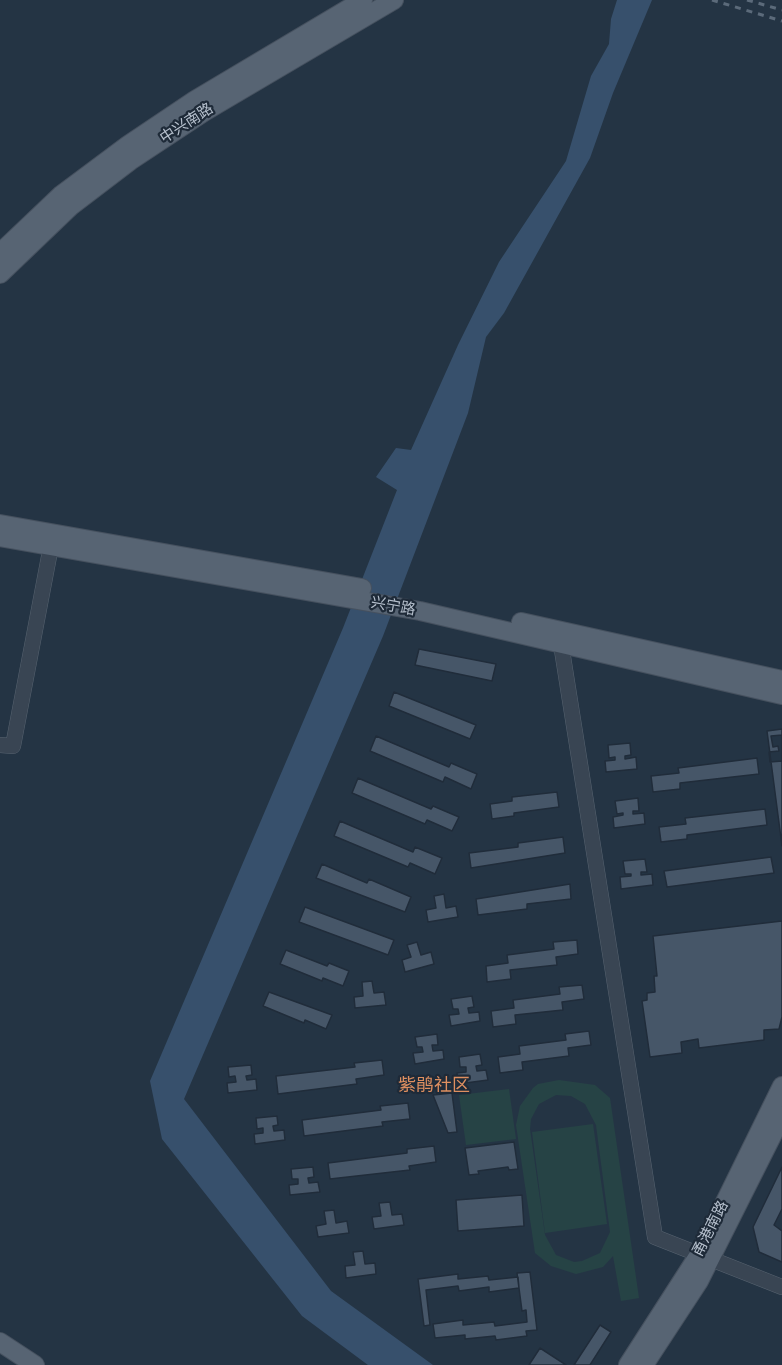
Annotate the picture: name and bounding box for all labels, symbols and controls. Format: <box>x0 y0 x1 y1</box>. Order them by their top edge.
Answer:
street label: 中兴南路 <box>157 100 217 148</box>
street label: 兴宁路 <box>369 594 417 620</box>
district label: 紫鹃社区 <box>398 1075 470 1097</box>
street label: 甬港南路 <box>689 1198 733 1260</box>

